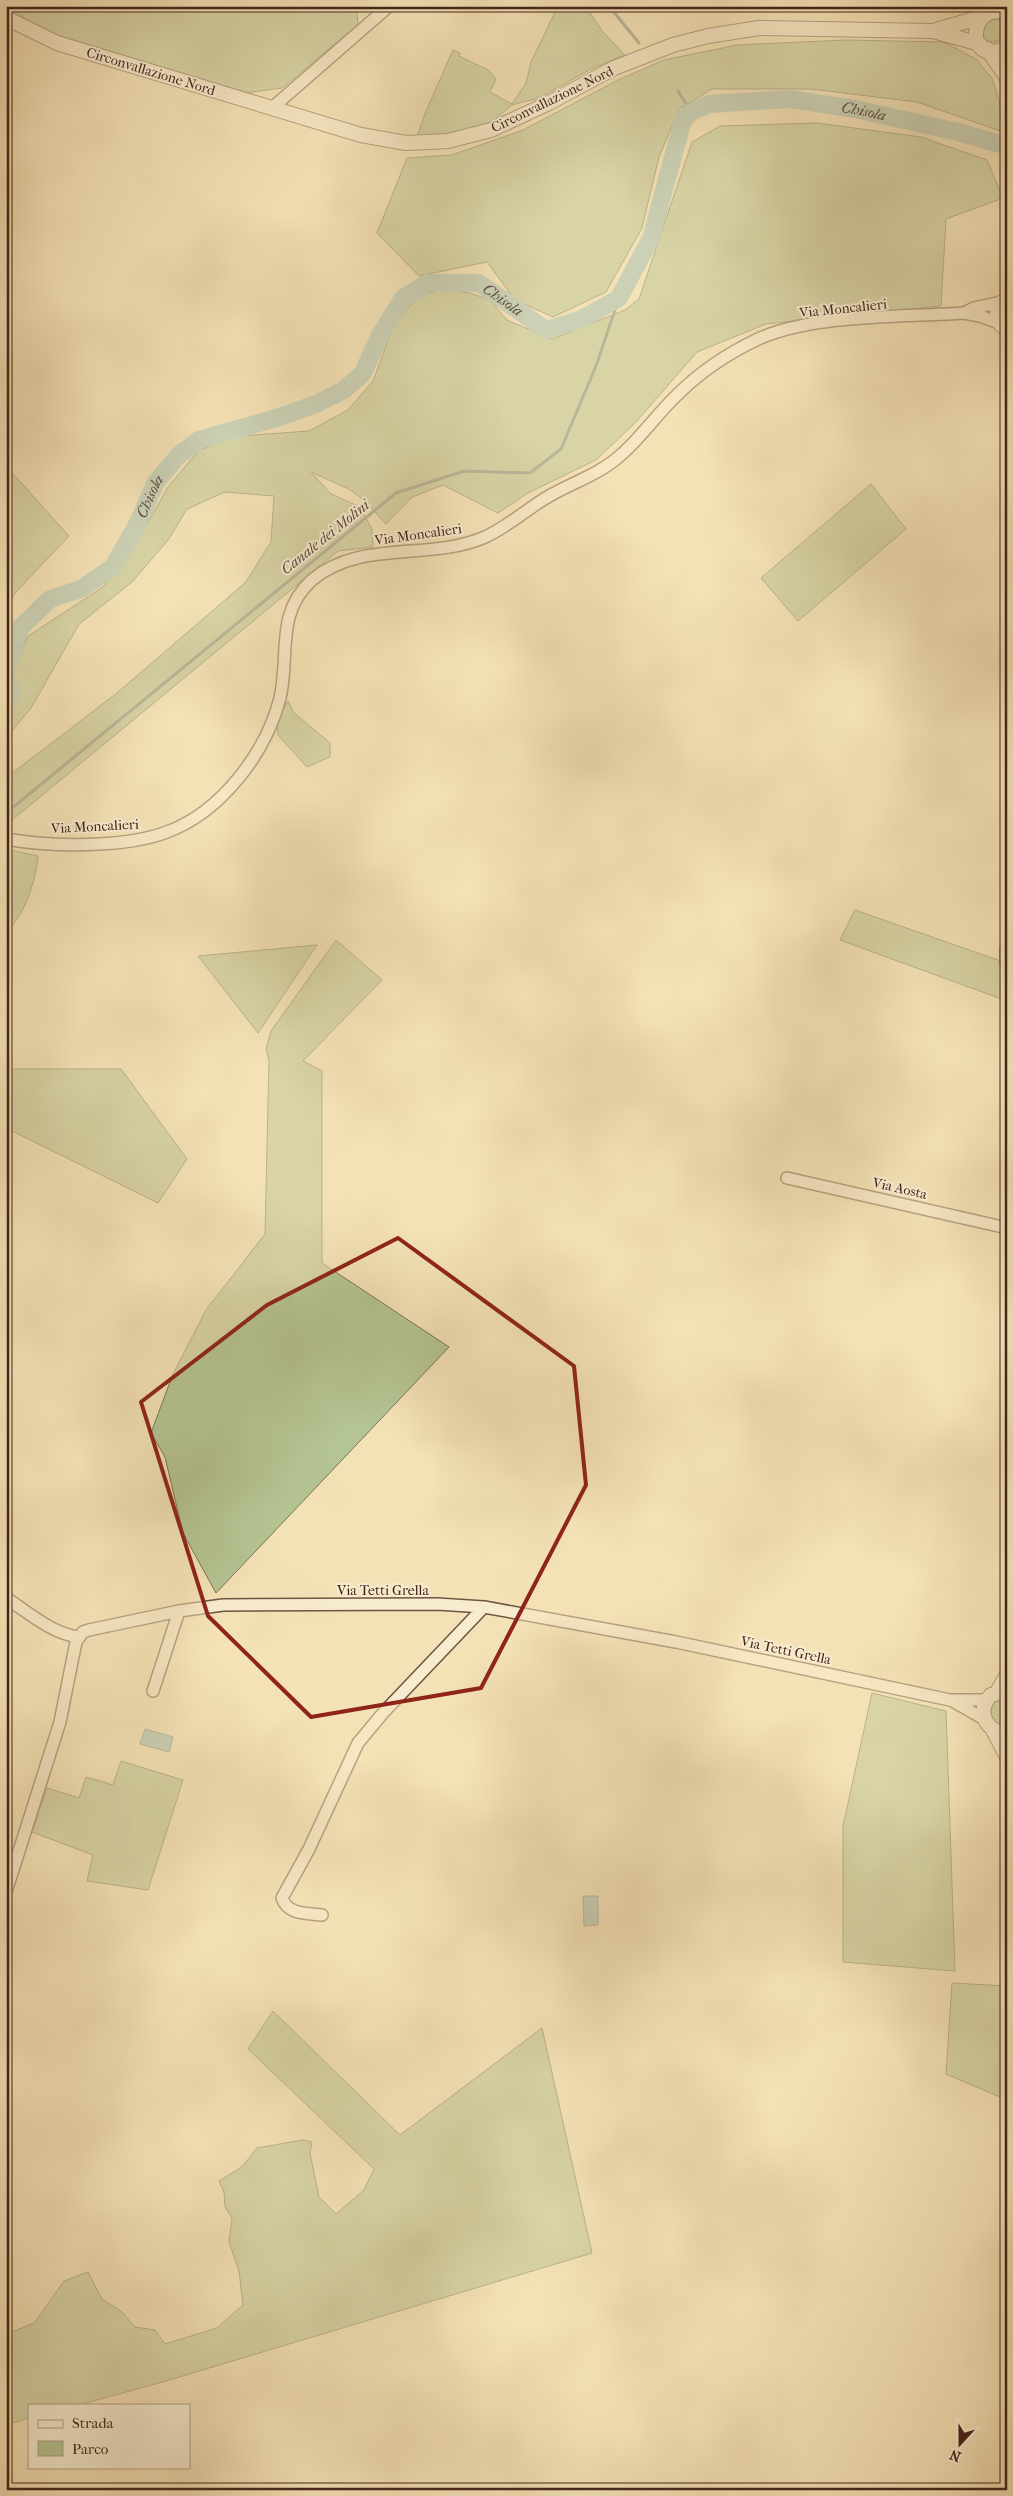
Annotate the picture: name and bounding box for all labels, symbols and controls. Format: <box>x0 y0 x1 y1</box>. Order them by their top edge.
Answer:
street label: Circonvallazione Nord <box>84 44 218 99</box>
street label: Circonvallazione Nord <box>488 62 616 136</box>
water label: Chisola <box>840 98 888 125</box>
water label: Chisola <box>479 280 527 320</box>
street label: Via Moncalieri <box>797 295 888 322</box>
water label: Chisola <box>133 471 167 521</box>
water label: Canale dei Molini <box>277 495 374 578</box>
street label: Via Moncalieri <box>372 520 463 549</box>
street label: Via Moncalieri <box>50 816 139 837</box>
street label: Via Aosta <box>870 1174 929 1203</box>
street label: Via Tetti Grella <box>336 1582 429 1599</box>
street label: Via Tetti Grella <box>738 1632 833 1668</box>
legend <box>28 2404 190 2468</box>
text: Strada <box>72 2414 115 2432</box>
north arrow <box>936 2418 986 2468</box>
text: Parco <box>72 2440 109 2458</box>
text: N <box>947 2446 964 2466</box>

